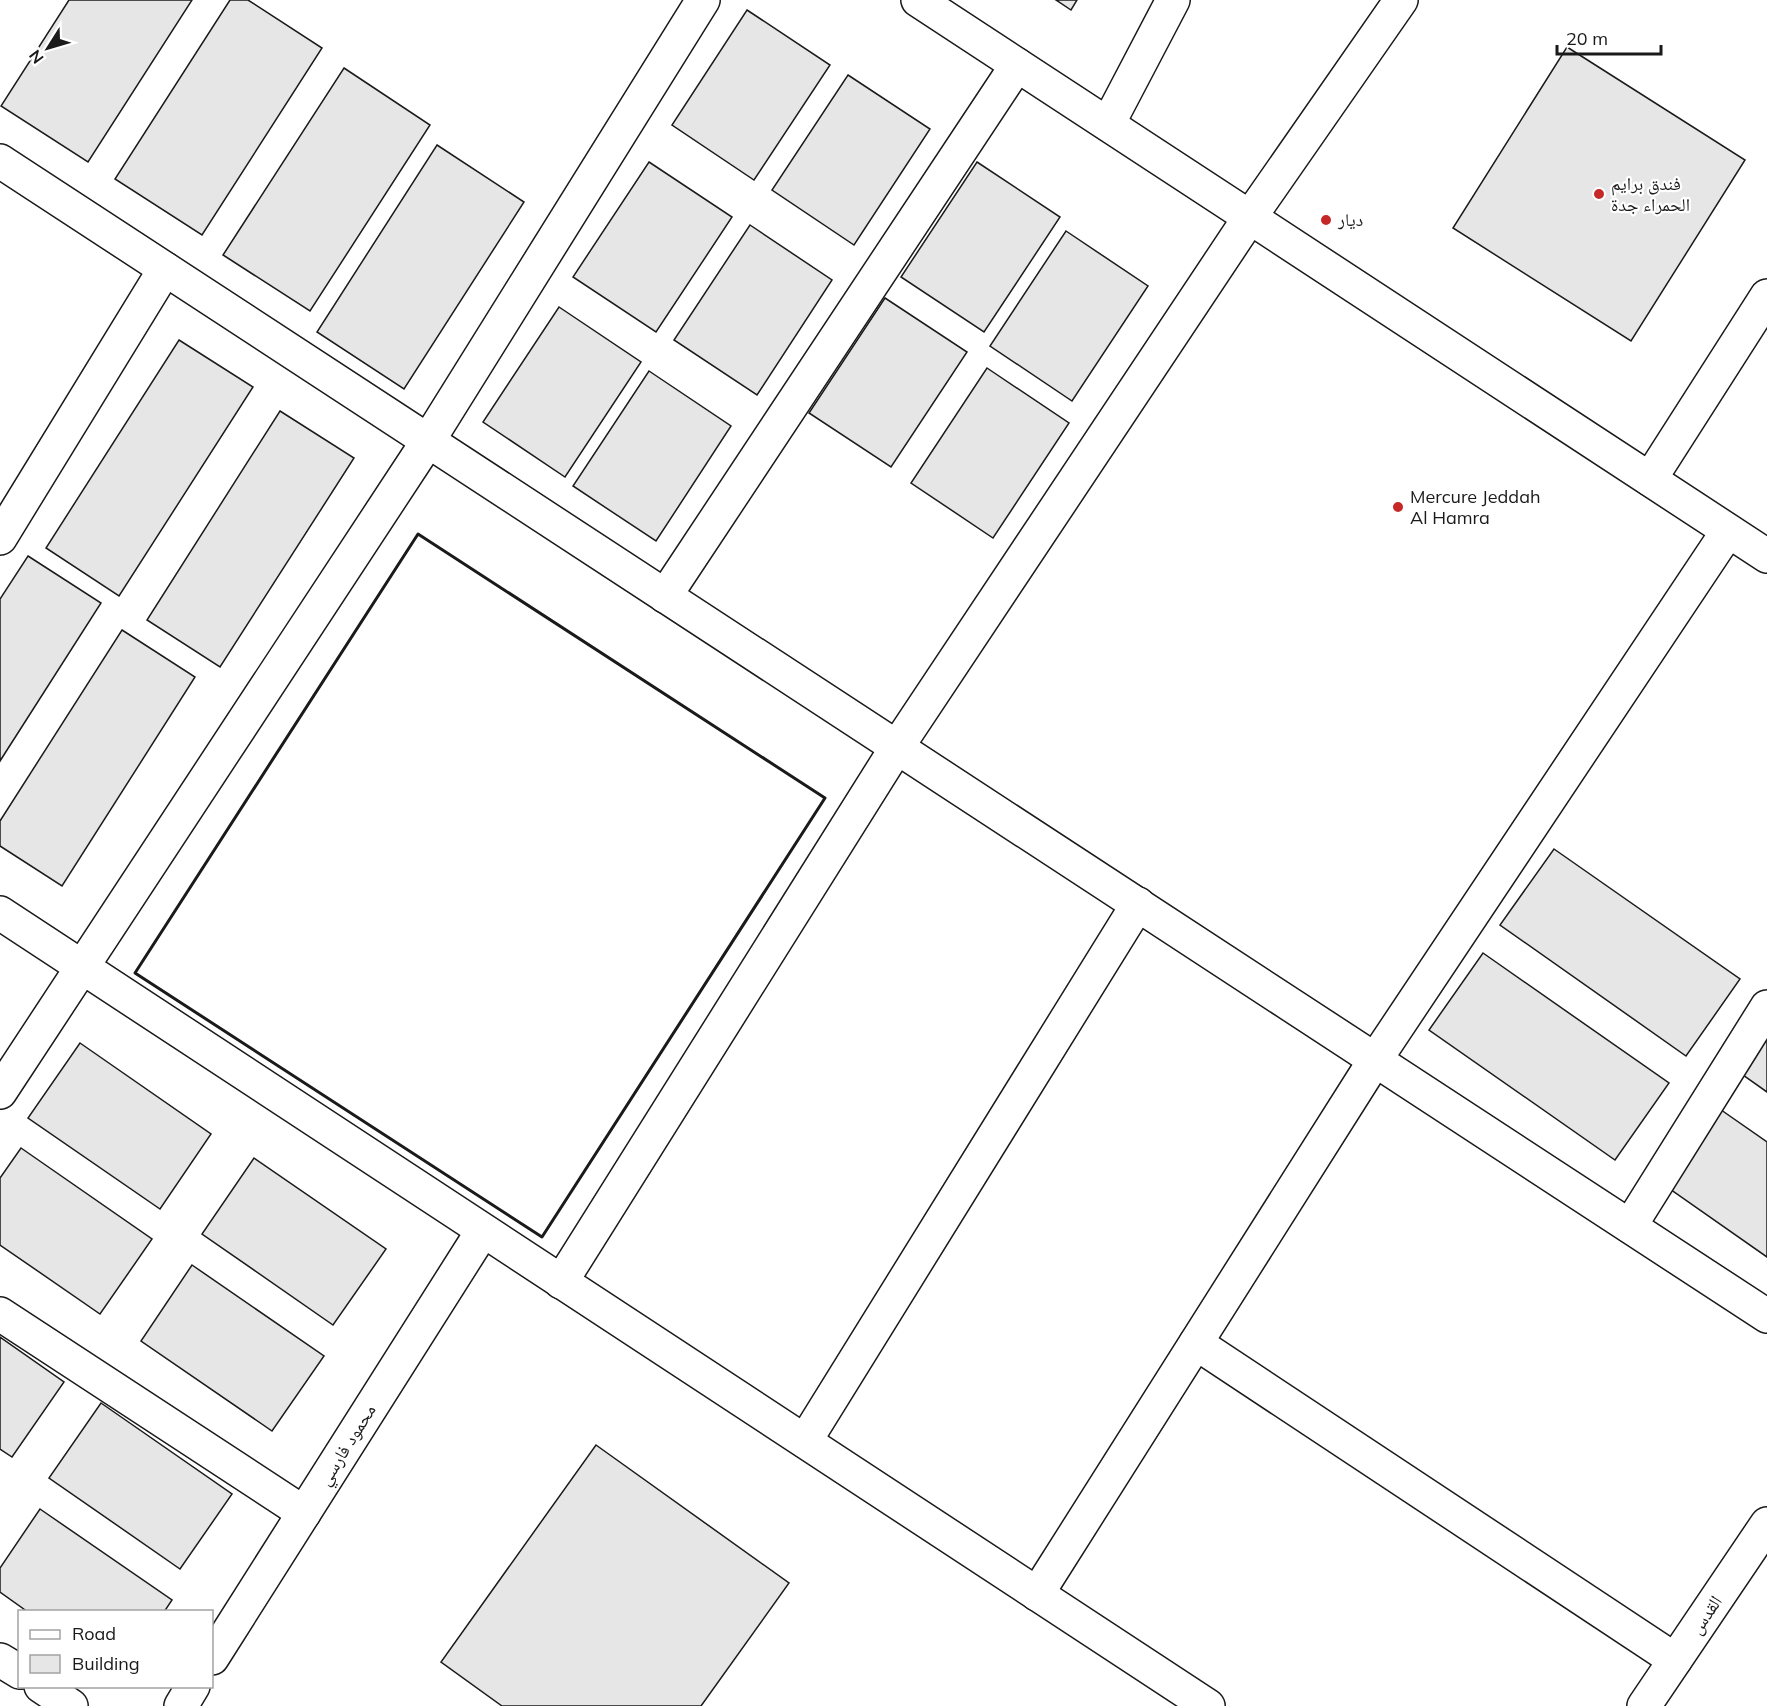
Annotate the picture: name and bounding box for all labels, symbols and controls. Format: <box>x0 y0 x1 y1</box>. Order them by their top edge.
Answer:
north arrow <box>18 18 78 78</box>
scale bar <box>1557 18 1660 56</box>
text: 20 m <box>1566 27 1608 50</box>
text: N <box>24 46 48 68</box>
place label: فندق برايم الحمراء جدة <box>1611 172 1690 216</box>
marker: فندق برايم الحمراء جدة <box>1592 187 1606 201</box>
place label: ديار <box>1337 208 1363 231</box>
marker: ديار <box>1319 213 1333 227</box>
place label: Mercure Jeddah Al Hamra <box>1410 485 1541 529</box>
marker: Mercure Jeddah Al Hamra <box>1391 500 1405 514</box>
street label: محمود فارسي <box>313 1400 384 1492</box>
street label: القدس <box>1684 1591 1727 1638</box>
legend <box>18 1610 213 1688</box>
text: Road <box>72 1622 116 1645</box>
text: Building <box>72 1652 140 1675</box>

